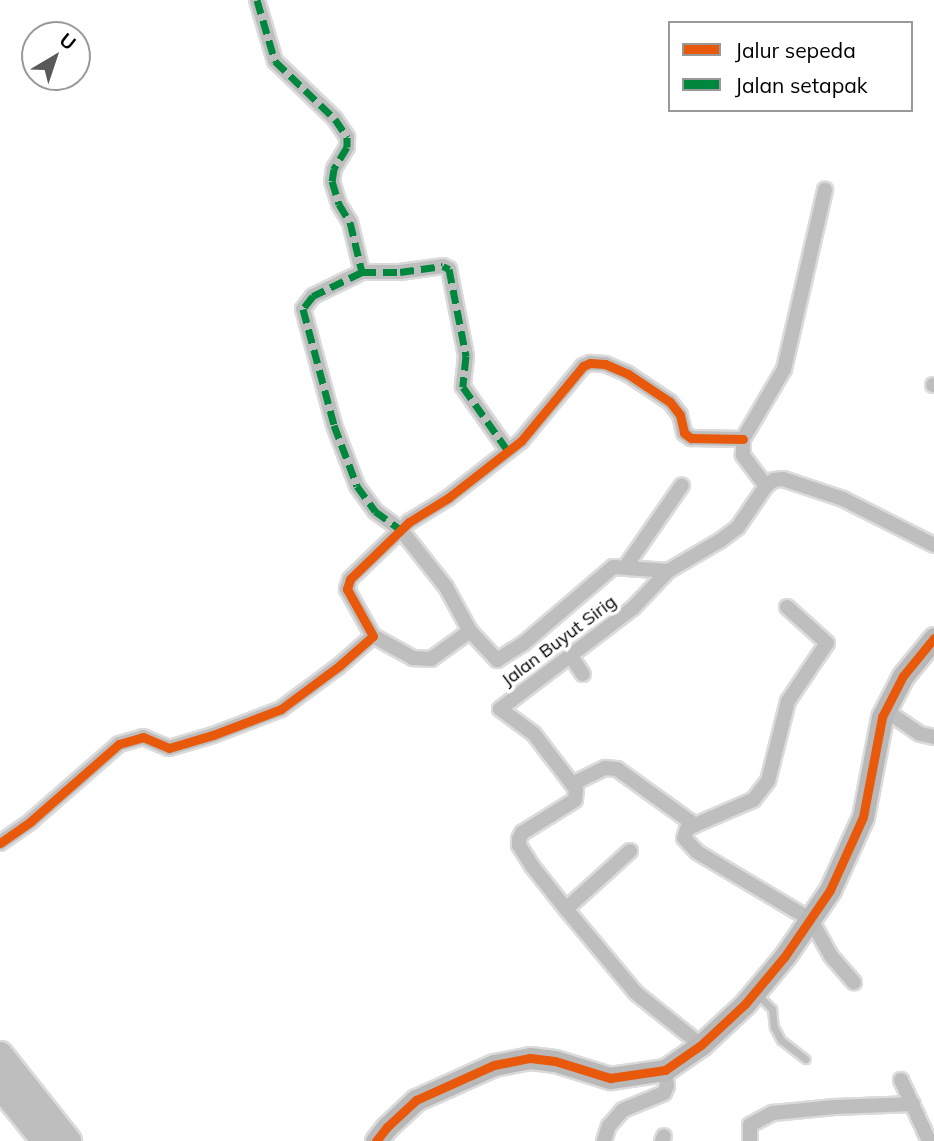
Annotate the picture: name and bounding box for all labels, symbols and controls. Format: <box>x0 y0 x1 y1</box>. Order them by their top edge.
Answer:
north arrow <box>21 21 91 91</box>
legend <box>668 21 913 112</box>
text: U <box>55 27 81 55</box>
text: Jalur sepeda <box>735 37 856 63</box>
text: Jalan setapak <box>735 72 868 98</box>
street label: Jalan Buyut Sirig <box>497 591 621 691</box>

